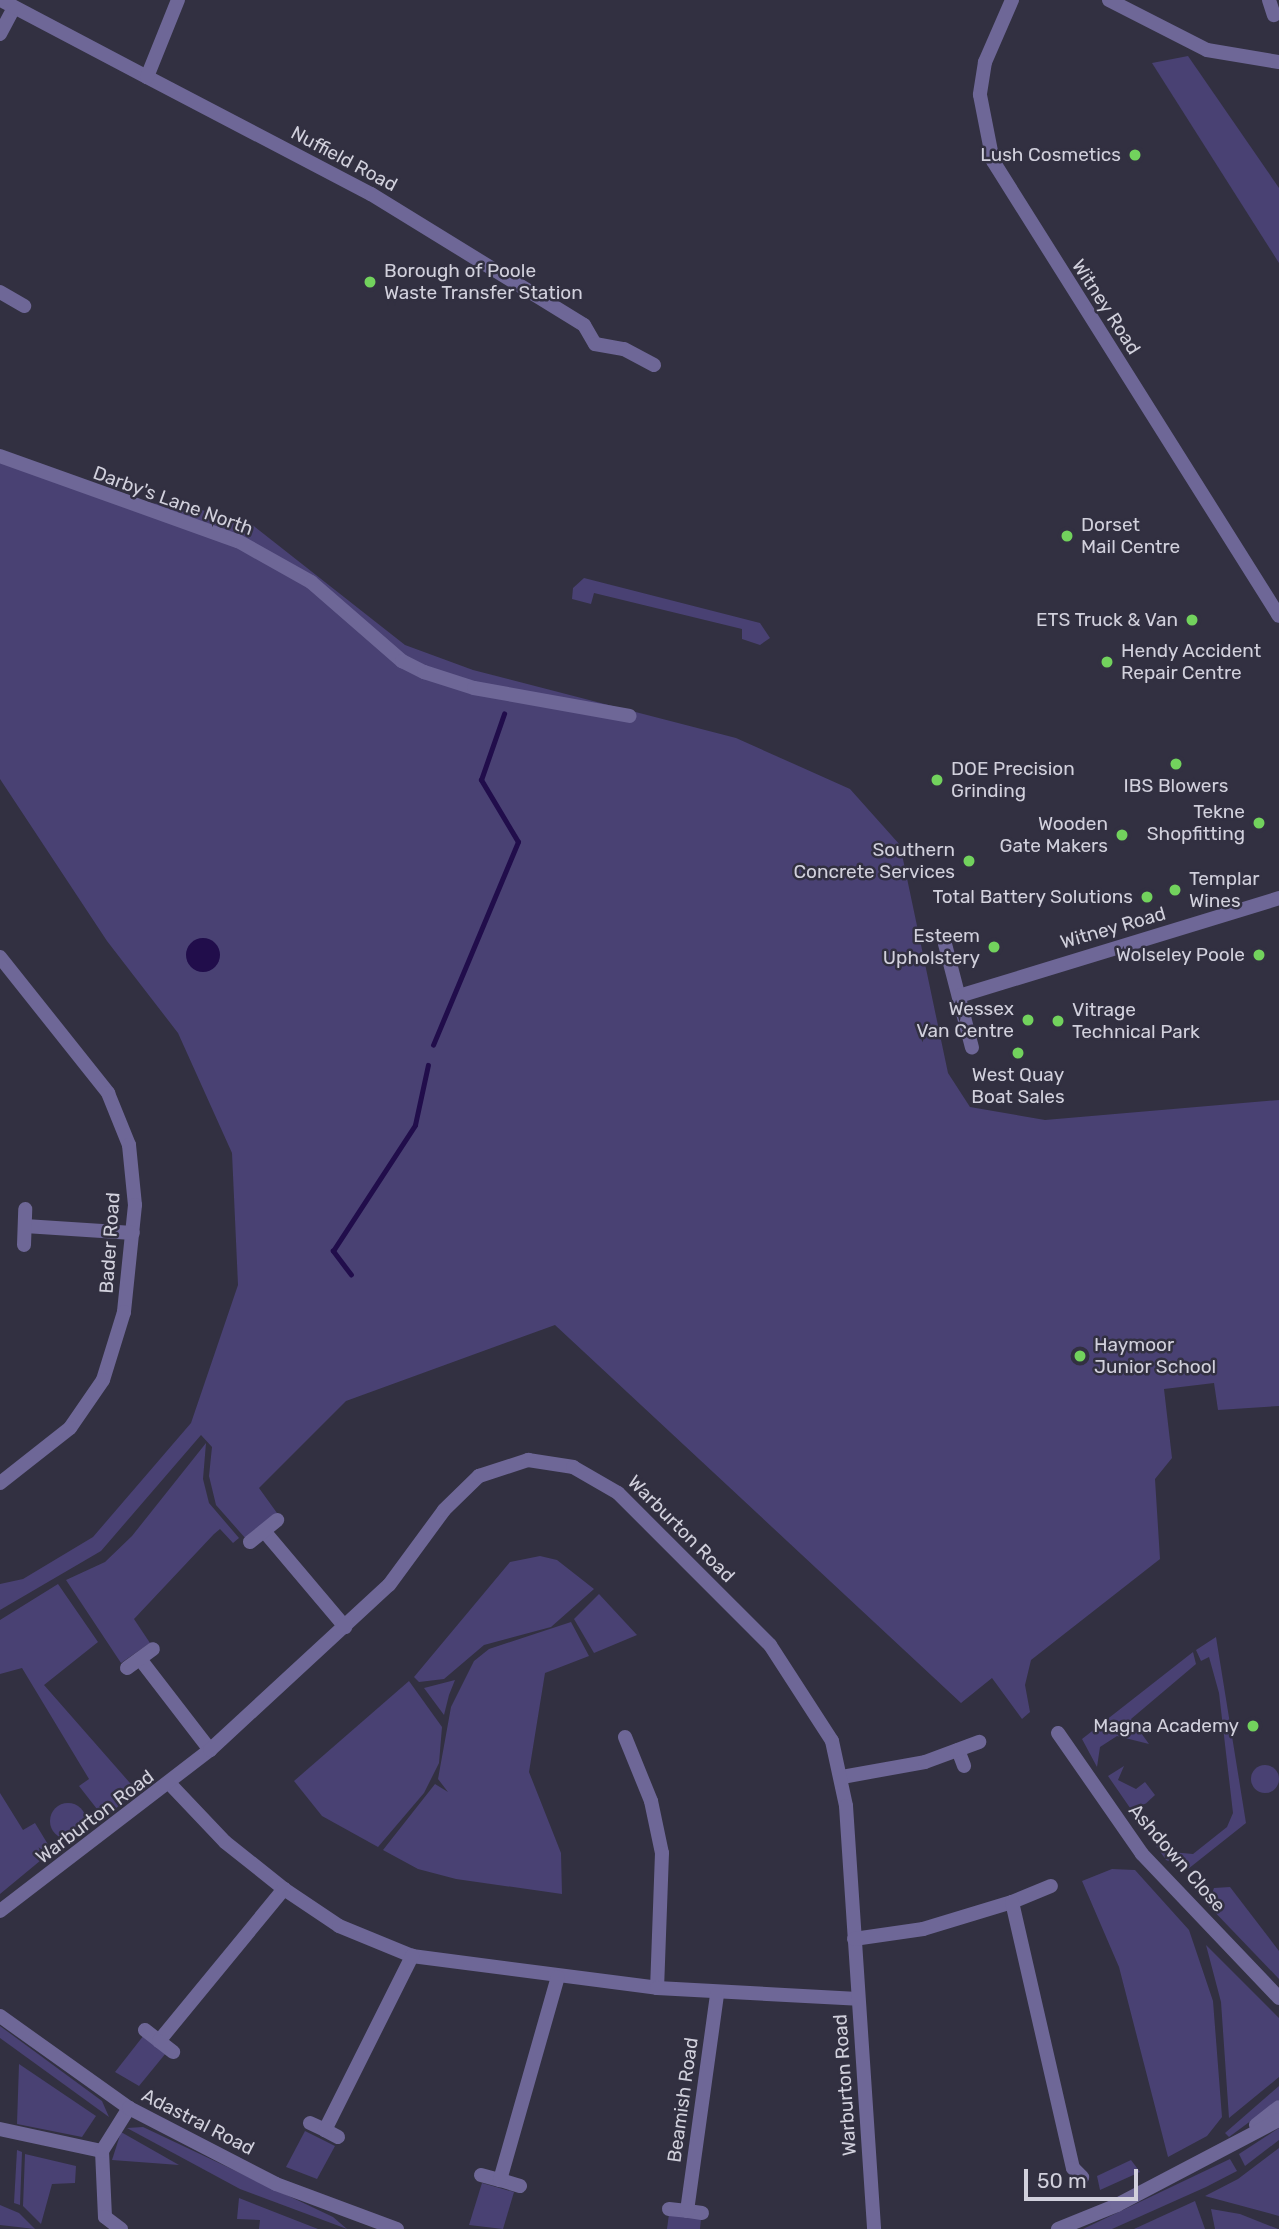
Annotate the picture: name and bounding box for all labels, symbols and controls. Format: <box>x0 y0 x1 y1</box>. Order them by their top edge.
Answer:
street label: Nuffield Road <box>287 121 401 197</box>
place label: Lush Cosmetics <box>980 144 1121 166</box>
marker: Lush Cosmetics <box>1127 147 1143 163</box>
street label: Witney Road <box>1067 255 1145 359</box>
place label: Borough of Poole Waste Transfer Station <box>384 260 584 304</box>
marker: Borough of Poole Waste Transfer Station <box>362 274 378 290</box>
street label: Darby's Lane North <box>90 461 256 541</box>
place label: Dorset Mail Centre <box>1081 514 1180 558</box>
marker: Dorset Mail Centre <box>1059 528 1075 544</box>
place label: ETS Truck & Van <box>1035 609 1178 631</box>
marker: ETS Truck & Van <box>1184 612 1200 628</box>
place label: Hendy Accident Repair Centre <box>1121 640 1262 684</box>
marker: Hendy Accident Repair Centre <box>1099 654 1115 670</box>
marker: IBS Blowers <box>1168 756 1184 772</box>
place label: DOE Precision Grinding <box>951 758 1075 802</box>
marker: DOE Precision Grinding <box>929 772 945 788</box>
place label: IBS Blowers <box>1124 775 1228 797</box>
place label: Tekne Shopfitting <box>1147 801 1245 845</box>
place label: Wooden Gate Makers <box>999 813 1108 857</box>
marker: Tekne Shopfitting <box>1251 815 1267 831</box>
marker: Wooden Gate Makers <box>1114 827 1130 843</box>
place label: Southern Concrete Services <box>793 839 955 883</box>
marker: Southern Concrete Services <box>961 853 977 869</box>
place label: Templar Wines <box>1189 868 1259 912</box>
marker: Templar Wines <box>1167 882 1183 898</box>
place label: Total Battery Solutions <box>932 886 1133 908</box>
marker: Total Battery Solutions <box>1139 889 1155 905</box>
street label: Witney Road <box>1057 902 1169 954</box>
place label: Esteem Upholstery <box>883 925 980 969</box>
marker: Esteem Upholstery <box>986 939 1002 955</box>
place label: Wolseley Poole <box>1115 944 1245 966</box>
marker: Wolseley Poole <box>1251 947 1267 963</box>
place label: Wessex Van Centre <box>916 998 1014 1042</box>
place label: Vitrage Technical Park <box>1072 999 1200 1043</box>
marker: Wessex Van Centre <box>1020 1012 1036 1028</box>
marker: Vitrage Technical Park <box>1050 1013 1066 1029</box>
marker: West Quay Boat Sales <box>1010 1045 1026 1061</box>
place label: West Quay Boat Sales <box>971 1064 1065 1108</box>
street label: Bader Road <box>95 1191 125 1295</box>
place label: Haymoor Junior School <box>1094 1334 1217 1378</box>
marker: Haymoor Junior School <box>1072 1348 1088 1364</box>
street label: Warburton Road <box>623 1471 739 1587</box>
place label: Magna Academy <box>1093 1715 1239 1737</box>
marker: Magna Academy <box>1245 1718 1261 1734</box>
street label: Warburton Road <box>31 1765 159 1869</box>
street label: Ashdown Close <box>1124 1799 1230 1917</box>
street label: Warburton Road <box>829 2013 861 2157</box>
street label: Beamish Road <box>663 2036 703 2164</box>
street label: Adastral Road <box>138 2084 258 2160</box>
scale bar <box>1027 2156 1141 2200</box>
text: 50 m <box>1037 2168 1087 2193</box>

